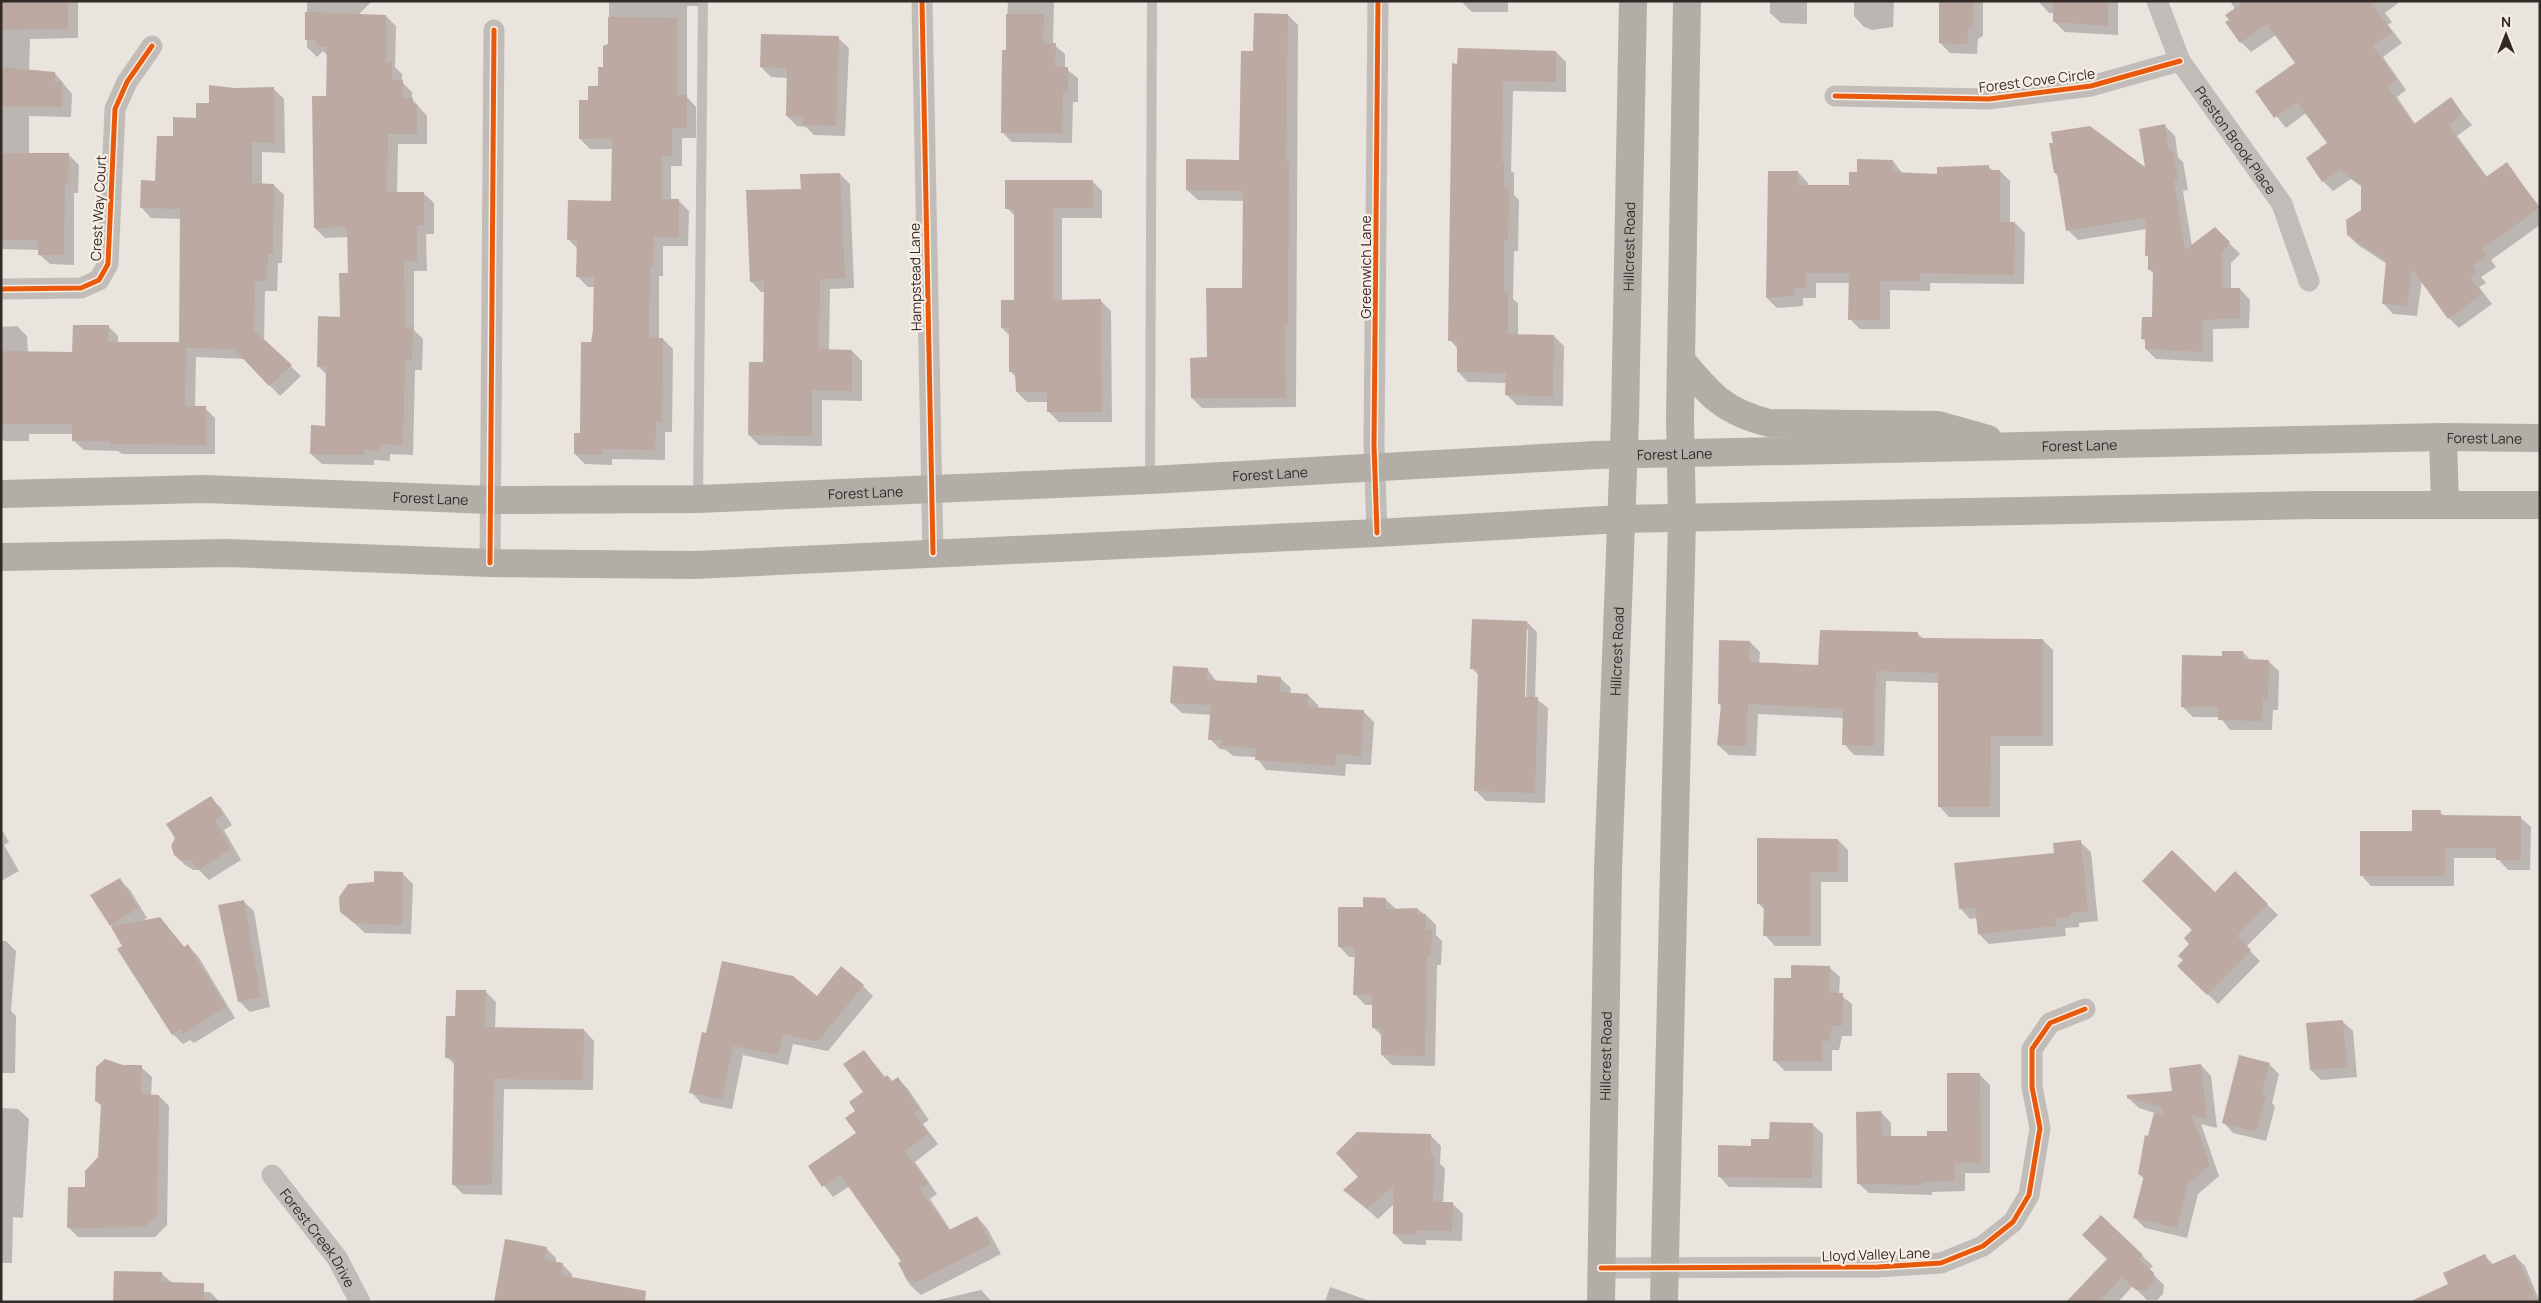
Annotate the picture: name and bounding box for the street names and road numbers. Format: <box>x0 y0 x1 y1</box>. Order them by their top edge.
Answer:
street label: Forest Cove Circle <box>1978 63 2096 97</box>
street label: Preston Brook Place <box>2191 82 2281 198</box>
street label: Crest Way Court <box>86 154 110 261</box>
street label: Hillcrest Road <box>1618 202 1639 291</box>
street label: Greenwich Lane <box>1356 215 1375 319</box>
street label: Hampstead Lane <box>905 223 925 331</box>
street label: Forest Lane <box>2447 428 2522 447</box>
street label: Forest Lane <box>2042 434 2117 455</box>
street label: Forest Lane <box>1637 443 1713 464</box>
street label: Forest Lane <box>1232 462 1308 485</box>
street label: Forest Lane <box>827 481 904 503</box>
street label: Forest Lane <box>393 487 469 509</box>
street label: Hillcrest Road <box>1605 606 1627 696</box>
street label: Hillcrest Road <box>1595 1011 1615 1101</box>
street label: Forest Creek Drive <box>276 1184 360 1290</box>
street label: Lloyd Valley Lane <box>1822 1243 1930 1265</box>

